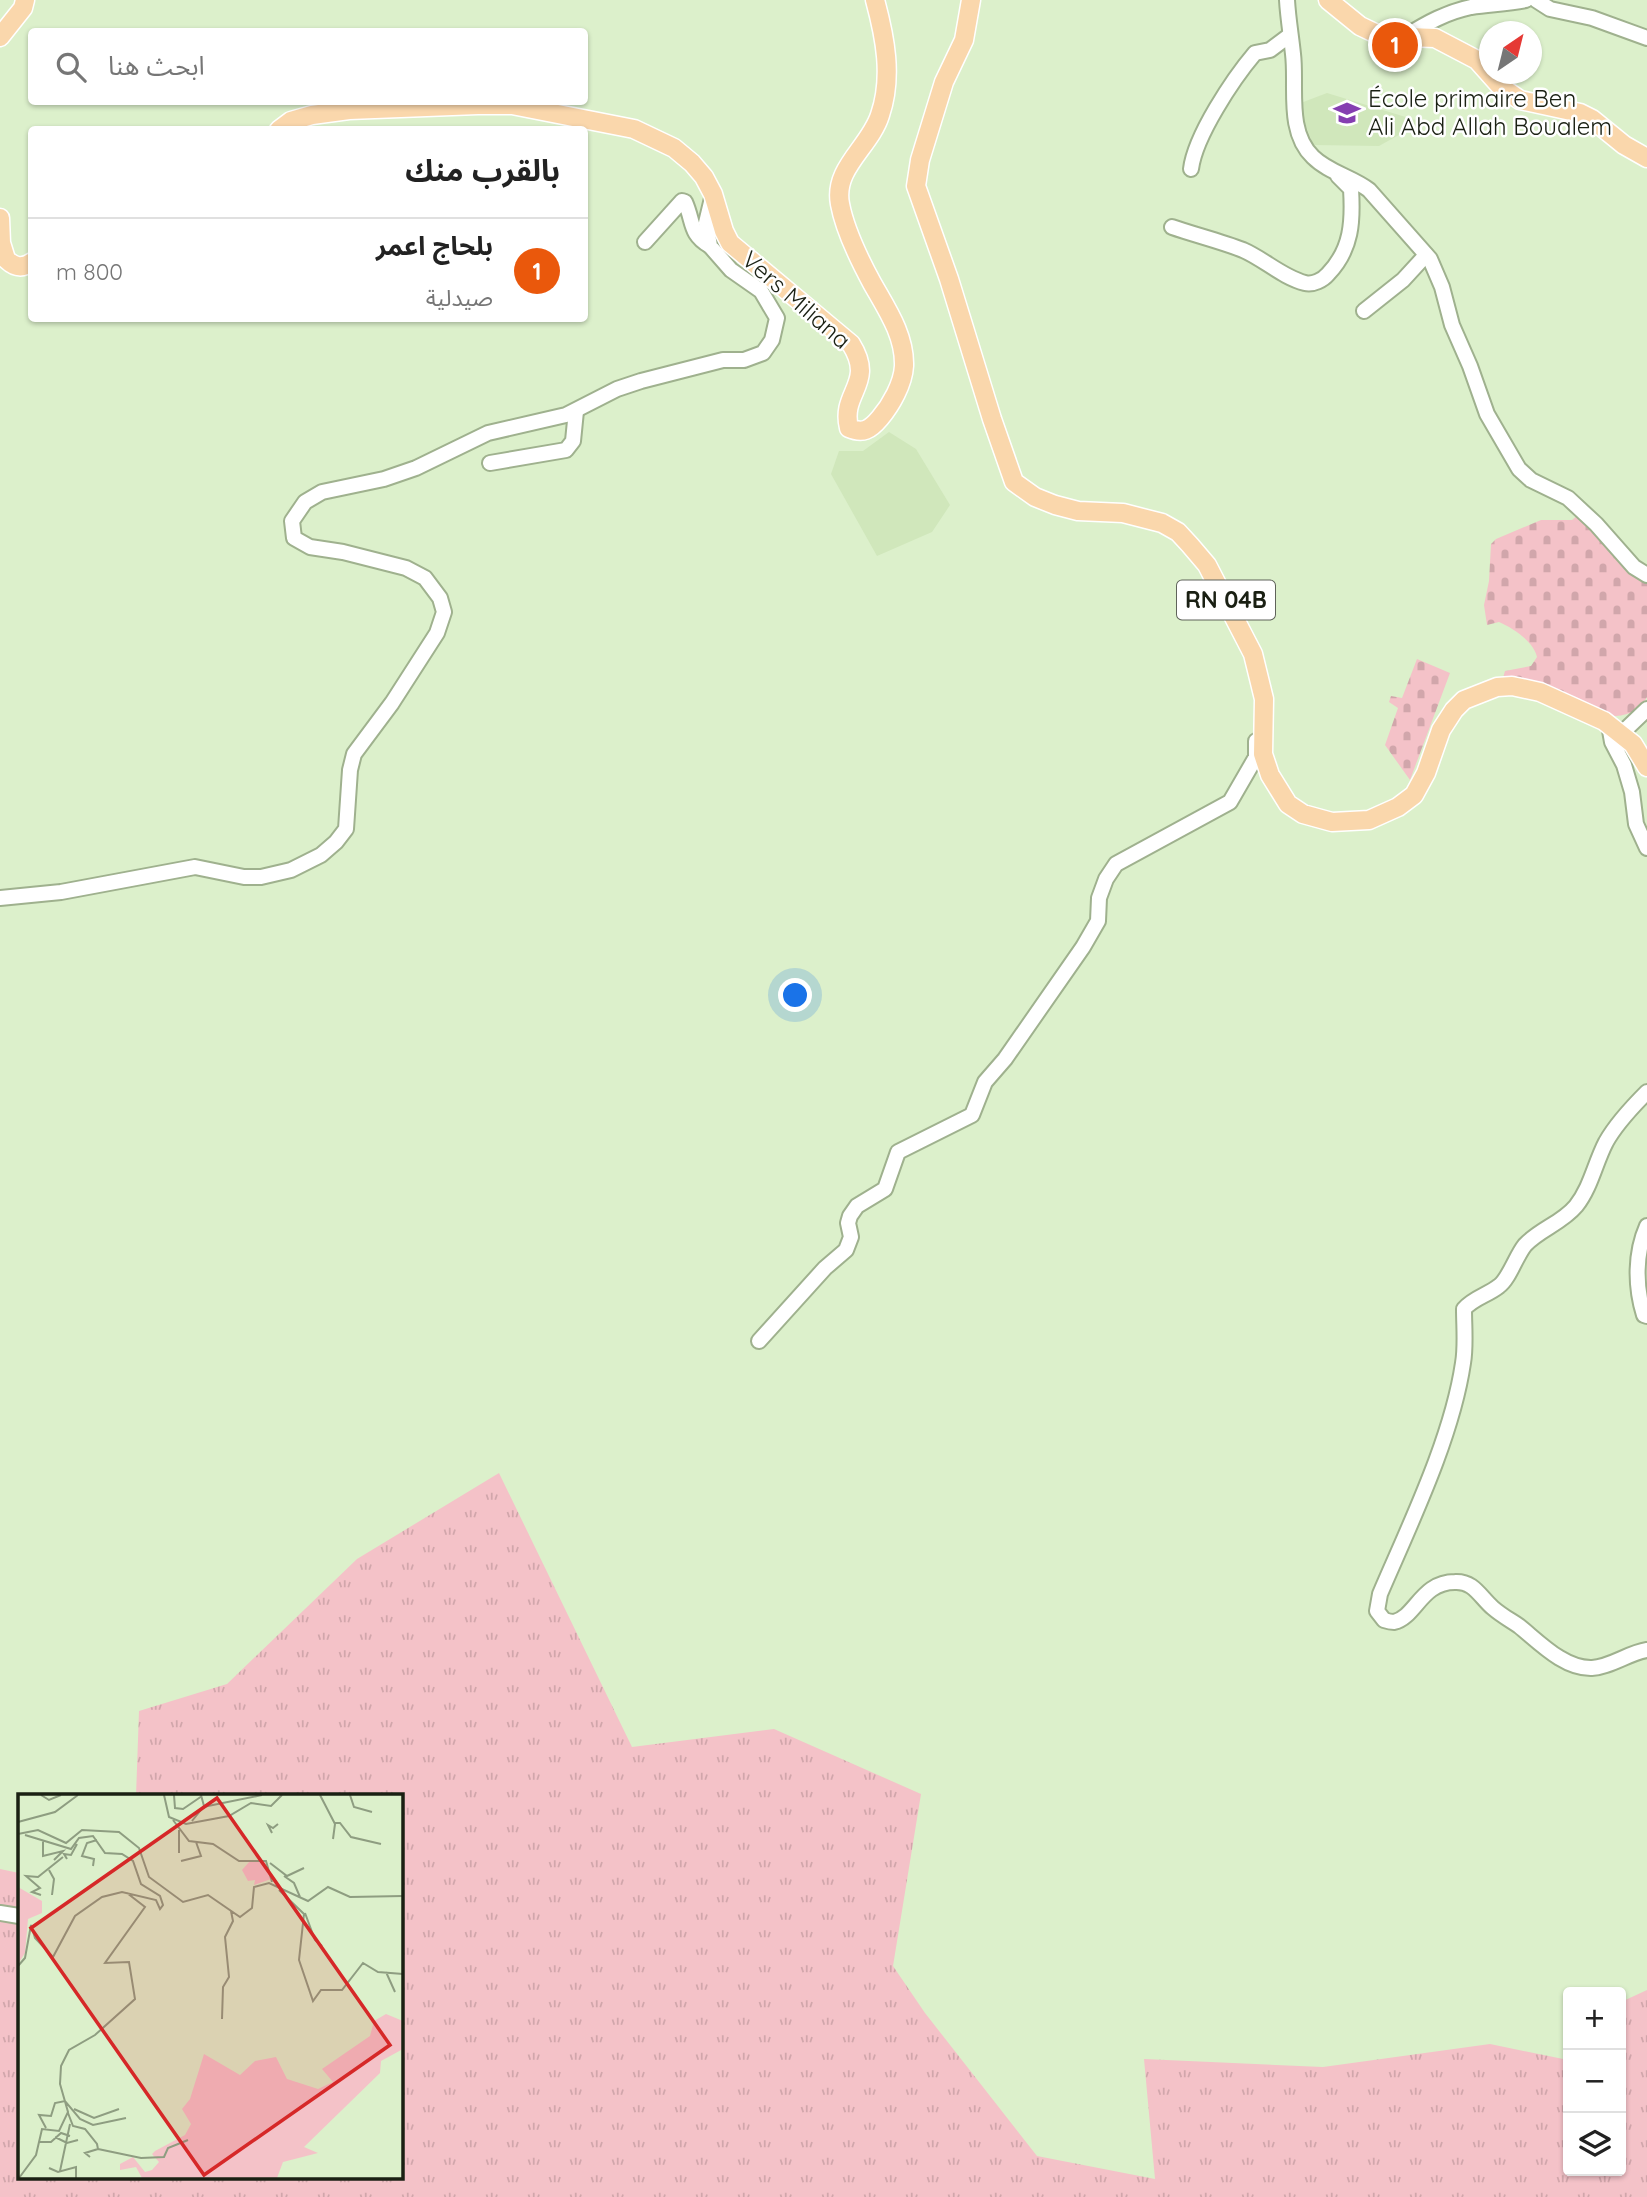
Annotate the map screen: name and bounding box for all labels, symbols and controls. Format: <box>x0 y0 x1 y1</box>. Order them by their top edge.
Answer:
pin: 1 <box>1372 19 1418 71</box>
north arrow <box>1479 21 1542 84</box>
search box <box>28 28 588 105</box>
icon: search <box>52 48 90 86</box>
text: ابحث هنا <box>108 49 205 82</box>
place label: École primaire Ben Ali Abd Allah Boualem <box>1368 83 1612 141</box>
school or university icon: École primaire Ben Ali Abd Allah Boualem <box>1332 98 1362 128</box>
text: بالقرب منك <box>405 151 560 189</box>
text: بلحاج اعمر <box>376 229 493 262</box>
street label: Vers Miliana <box>736 244 857 355</box>
text: 800 m <box>56 257 123 286</box>
text: 1 <box>533 257 541 286</box>
text: صيدلية <box>426 283 493 312</box>
road number: RN 04B <box>1177 580 1275 620</box>
your location <box>778 978 812 1012</box>
inset map <box>18 1794 402 2180</box>
map controls <box>1563 1987 1626 2176</box>
button: + <box>1563 1987 1626 2050</box>
button: − <box>1563 2050 1626 2113</box>
button: layers <box>1563 2113 1626 2176</box>

